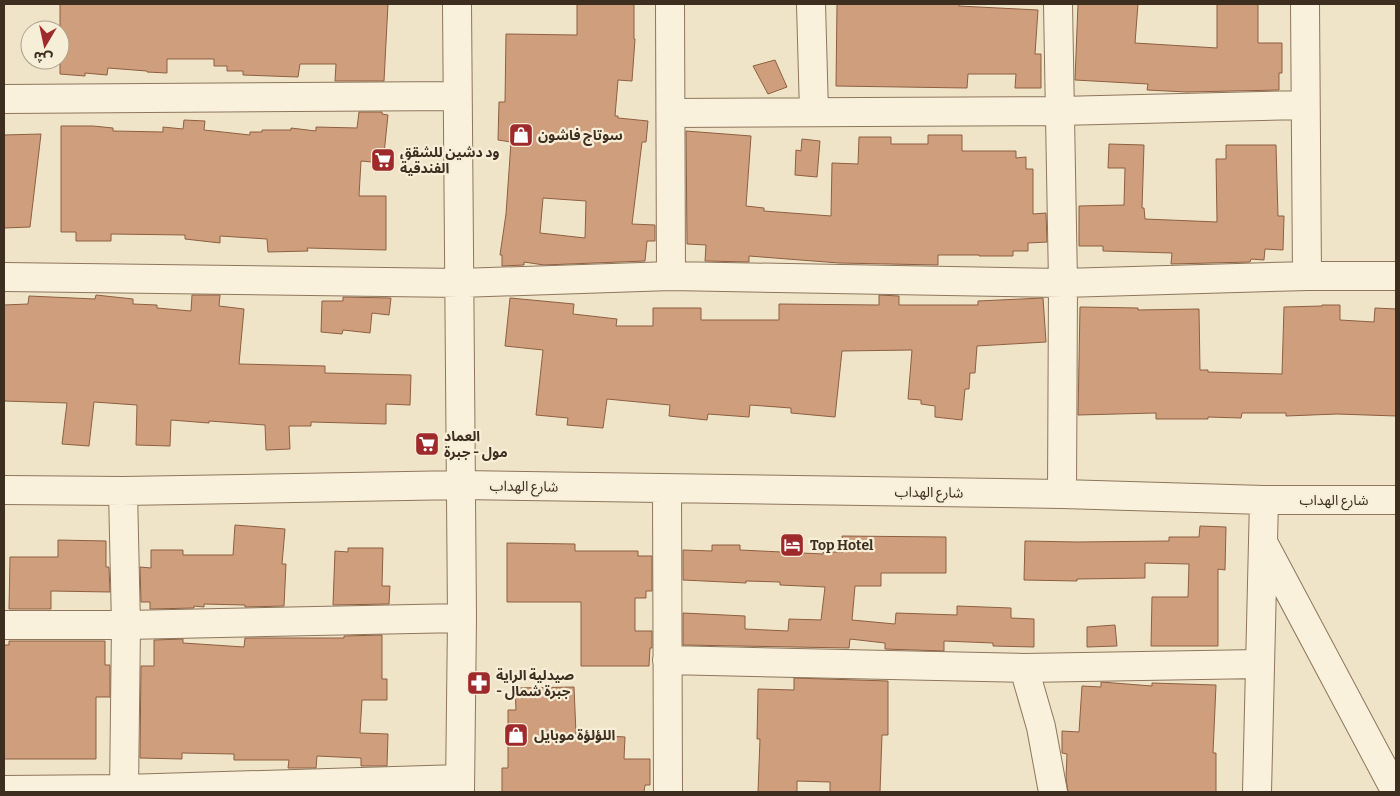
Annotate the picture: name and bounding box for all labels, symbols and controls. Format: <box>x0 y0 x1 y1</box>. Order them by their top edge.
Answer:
north arrow <box>20 20 70 70</box>
text: ش <box>32 47 54 67</box>
shop icon: سوتاج فاشون <box>508 122 534 148</box>
place label: سوتاج فاشون <box>538 127 623 146</box>
place label: ود دشين للشقق الفندقية <box>400 144 499 177</box>
supermarket icon: ود دشين للشقق الفندقية <box>370 147 396 173</box>
place label: العماد مول - جبرة <box>444 428 508 461</box>
supermarket icon: العماد مول - جبرة <box>414 431 440 457</box>
street label: شارع الهداب <box>489 477 559 498</box>
street label: شارع الهداب <box>894 483 964 504</box>
street label: شارع الهداب <box>1300 492 1368 511</box>
hotel icon: Top Hotel <box>779 532 805 558</box>
place label: Top Hotel <box>810 537 874 554</box>
place label: صيدلية الراية - جبرة شمال <box>496 667 574 700</box>
pharmacy icon: صيدلية الراية - جبرة شمال <box>466 670 492 696</box>
shop icon: اللؤلؤة موبايل <box>503 722 529 748</box>
place label: اللؤلؤة موبايل <box>534 727 615 744</box>

